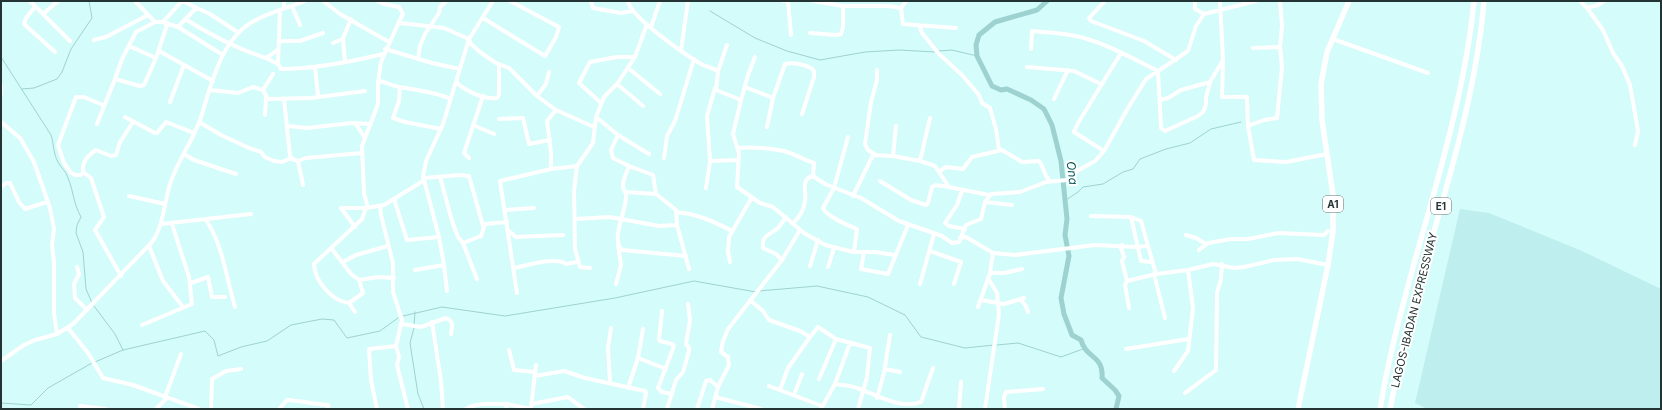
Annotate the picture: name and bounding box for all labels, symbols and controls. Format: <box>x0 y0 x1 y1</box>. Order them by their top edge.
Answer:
water label: Ona <box>1064 160 1081 186</box>
road number: A1 <box>1323 196 1343 212</box>
road number: E1 <box>1431 198 1451 214</box>
street label: LAGOS-IBADAN EXPRESSWAY <box>1388 230 1440 389</box>

